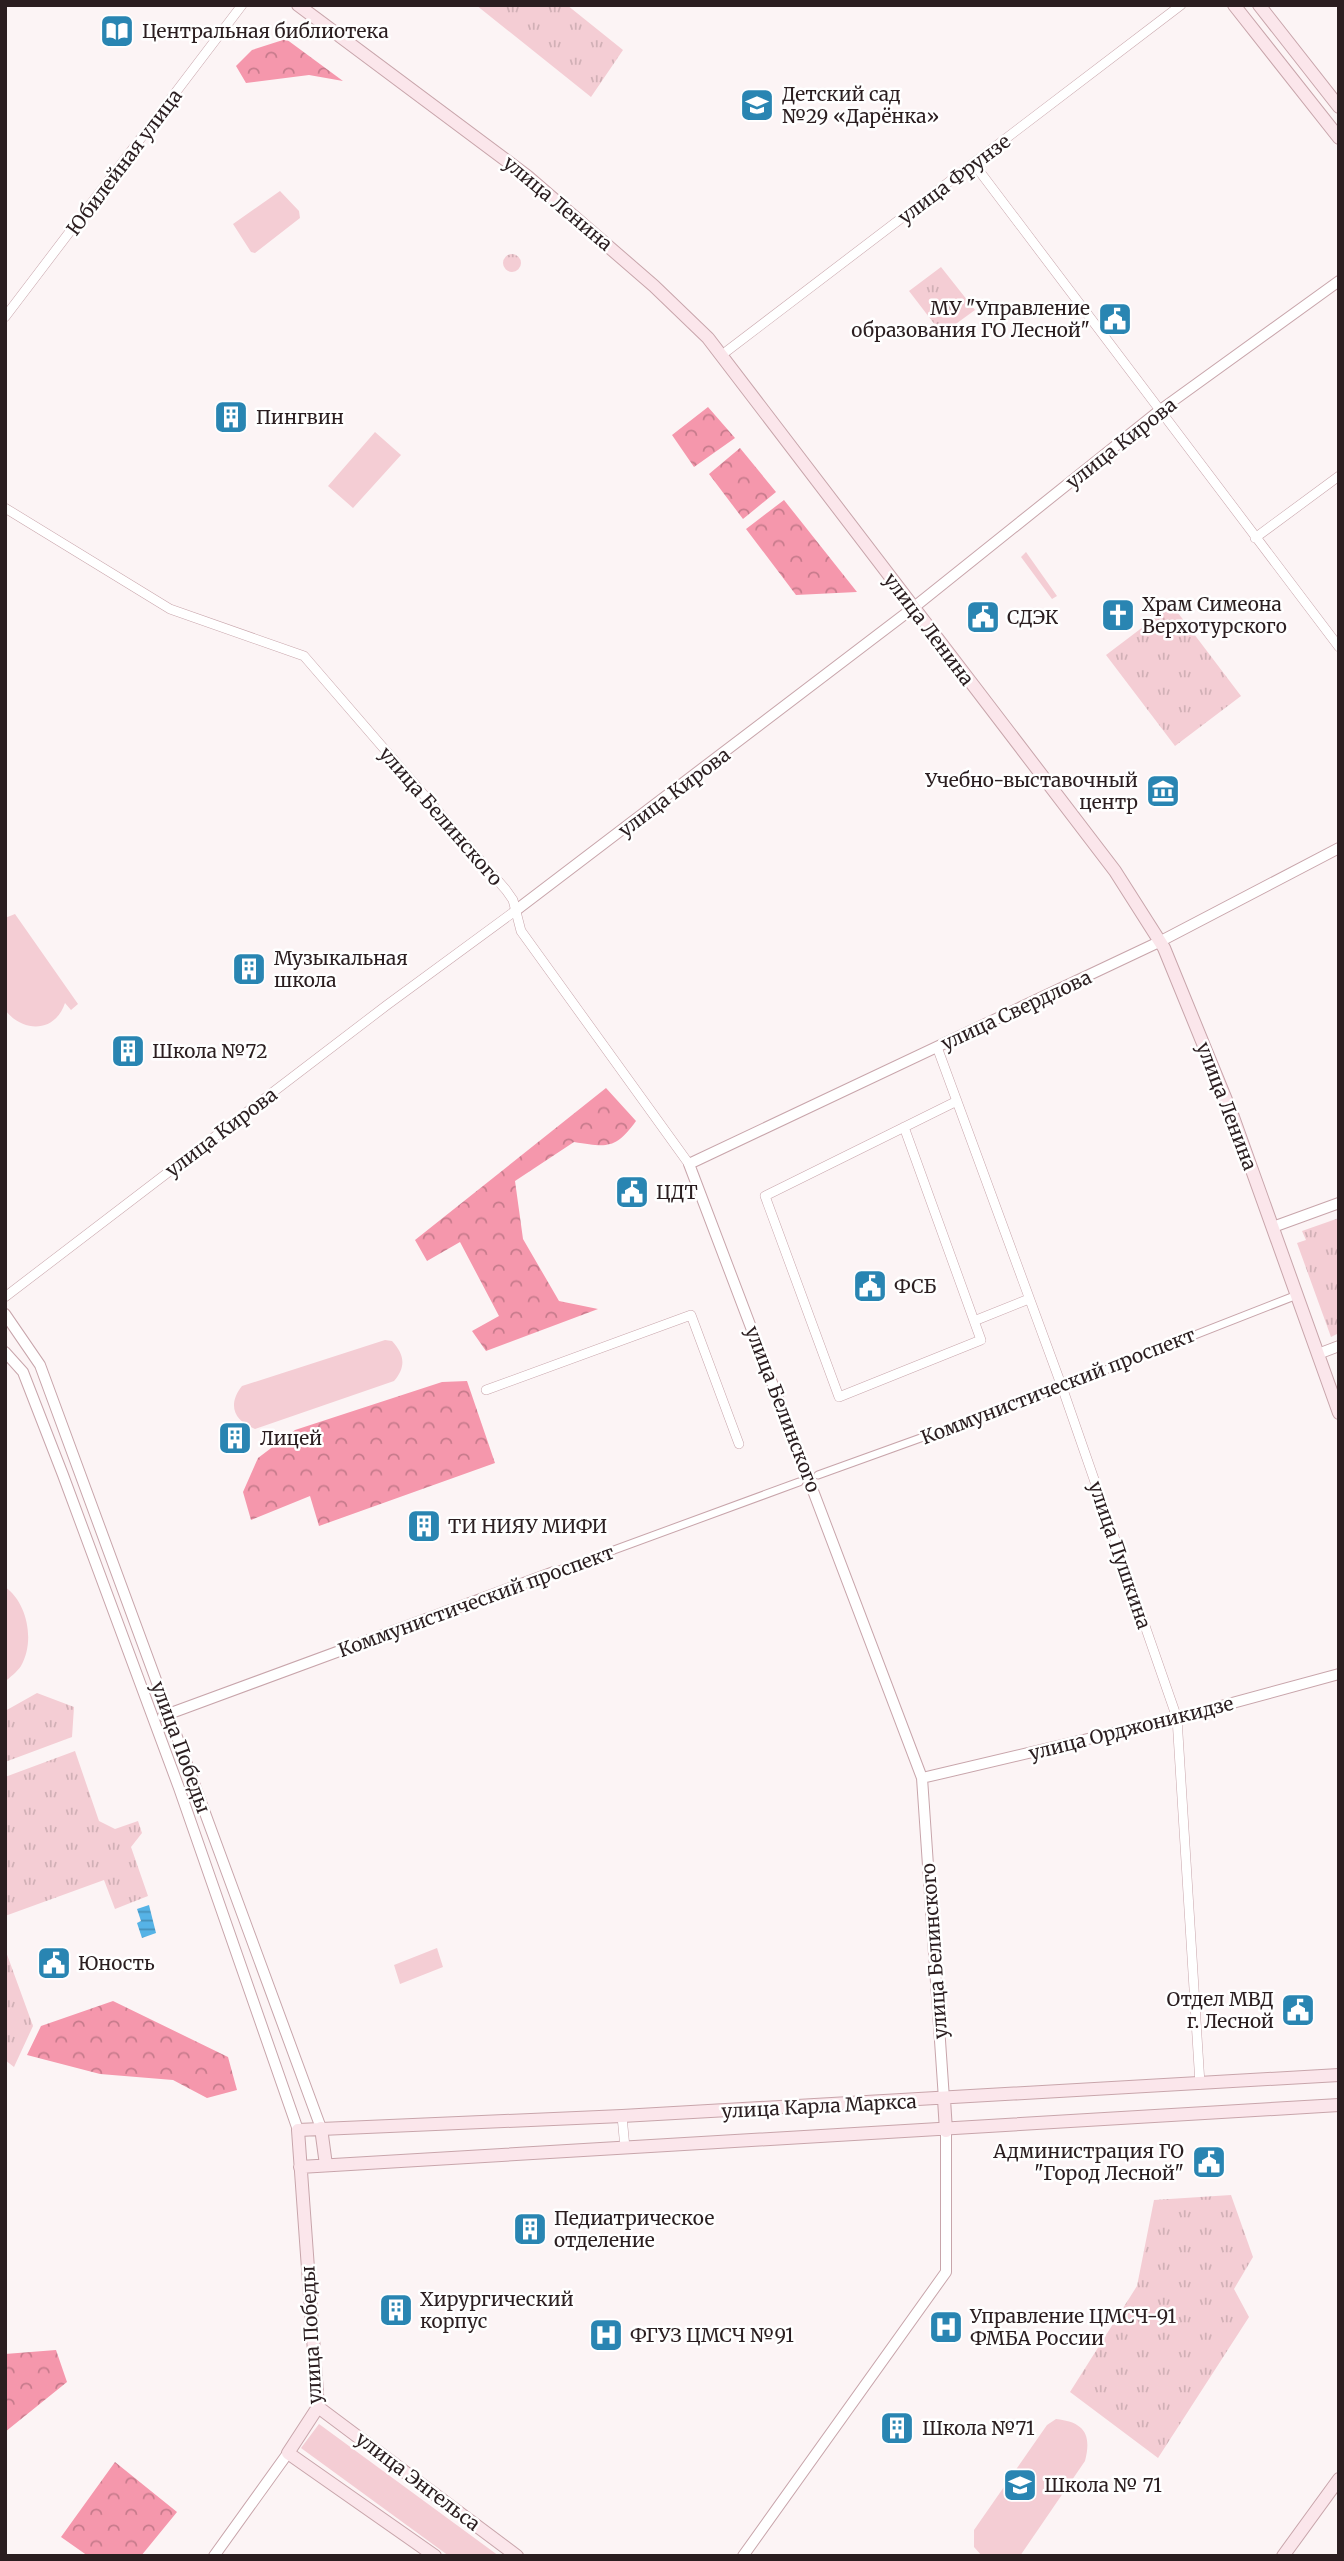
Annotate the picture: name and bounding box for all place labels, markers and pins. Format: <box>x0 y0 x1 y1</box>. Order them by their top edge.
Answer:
library icon: Центральная библиотека <box>98 12 136 50</box>
place label: Центральная библиотека <box>142 19 389 43</box>
place label: Детский сад №29 «Дарёнка» <box>782 82 939 128</box>
school or university icon: Детский сад №29 «Дарёнка» <box>738 86 776 124</box>
place label: МУ "Управление образования ГО Лесной" <box>851 296 1090 342</box>
public building icon: МУ "Управление образования ГО Лесной" <box>1096 300 1134 338</box>
building icon: Пингвин <box>212 398 250 436</box>
place label: Пингвин <box>256 405 344 429</box>
place label: Храм Симеона Верхотурского <box>1142 592 1287 638</box>
church icon: Храм Симеона Верхотурского <box>1099 596 1137 634</box>
public building icon: СДЭК <box>964 598 1002 636</box>
place label: СДЭК <box>1007 605 1059 629</box>
place label: Учебно-выставочный центр <box>924 768 1138 814</box>
museum icon: Учебно-выставочный центр <box>1144 772 1182 810</box>
place label: Музыкальная школа <box>274 946 408 992</box>
building icon: Музыкальная школа <box>230 950 268 988</box>
building icon: Школа №72 <box>109 1032 147 1070</box>
place label: Школа №72 <box>152 1039 267 1063</box>
public building icon: ЦДТ <box>613 1173 651 1211</box>
place label: ЦДТ <box>656 1180 698 1204</box>
public building icon: ФСБ <box>851 1267 889 1305</box>
place label: ФСБ <box>894 1274 937 1298</box>
building icon: Лицей <box>216 1419 254 1457</box>
place label: Лицей <box>260 1426 322 1450</box>
building icon: ТИ НИЯУ МИФИ <box>405 1507 443 1545</box>
place label: ТИ НИЯУ МИФИ <box>448 1514 607 1538</box>
public building icon: Юность <box>35 1944 73 1982</box>
place label: Юность <box>78 1951 155 1975</box>
place label: Отдел МВД г. Лесной <box>1167 1987 1274 2033</box>
public building icon: Отдел МВД г. Лесной <box>1279 1991 1317 2029</box>
place label: Администрация ГО "Город Лесной" <box>992 2139 1184 2185</box>
public building icon: Администрация ГО "Город Лесной" <box>1190 2143 1228 2181</box>
place label: Педиатрическое отделение <box>554 2206 714 2252</box>
building icon: Педиатрическое отделение <box>511 2210 549 2248</box>
place label: Хирургический корпус <box>420 2287 574 2333</box>
building icon: Хирургический корпус <box>377 2291 415 2329</box>
place label: Управление ЦМСЧ-91 ФМБА России <box>969 2304 1177 2350</box>
hospital icon: Управление ЦМСЧ-91 ФМБА России <box>927 2308 965 2346</box>
hospital icon: ФГУЗ ЦМСЧ №91 <box>587 2316 625 2354</box>
place label: ФГУЗ ЦМСЧ №91 <box>630 2323 794 2347</box>
building icon: Школа №71 <box>878 2409 916 2447</box>
place label: Школа №71 <box>922 2416 1035 2440</box>
school or university icon: Школа № 71 <box>1001 2466 1039 2504</box>
place label: Школа № 71 <box>1044 2473 1162 2497</box>

